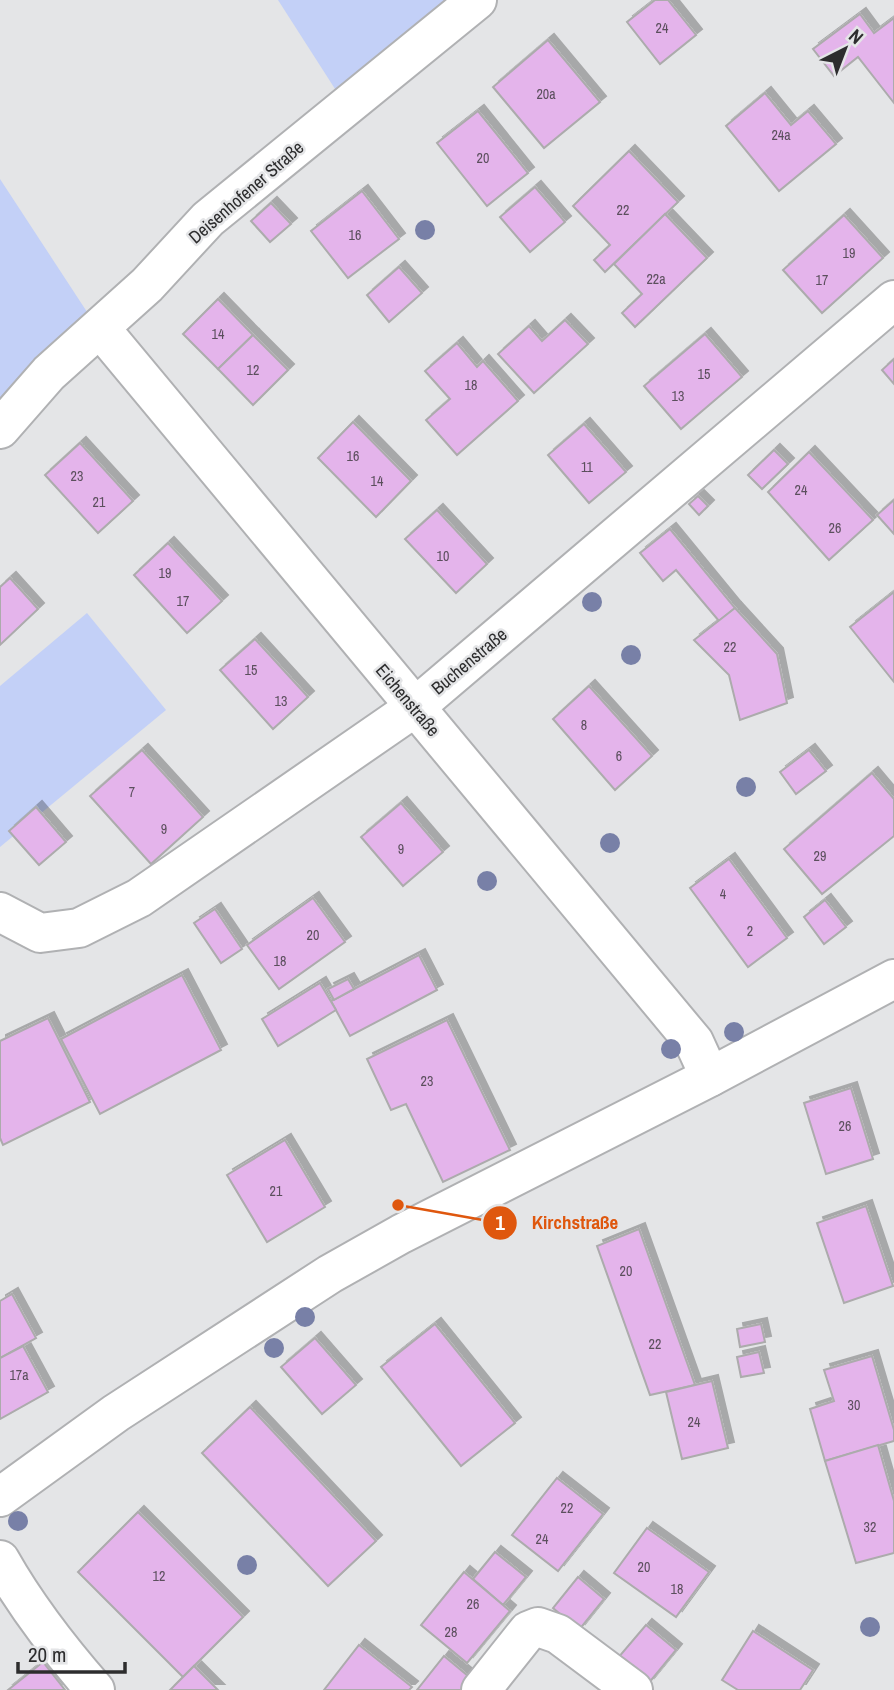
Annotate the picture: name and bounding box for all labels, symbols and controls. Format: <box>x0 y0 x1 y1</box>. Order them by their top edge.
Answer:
north arrow <box>810 14 880 84</box>
house number: 24 <box>656 19 669 37</box>
text: N <box>843 23 869 50</box>
house number: 20a <box>536 85 556 103</box>
house number: 24a <box>771 126 791 144</box>
street label: Deisenhofener Straße <box>183 135 309 249</box>
house number: 20 <box>477 149 489 167</box>
house number: 22 <box>617 201 629 219</box>
house number: 16 <box>349 226 361 244</box>
house number: 19 <box>843 244 855 262</box>
house number: 22a <box>646 270 666 288</box>
house number: 17 <box>816 271 828 289</box>
house number: 14 <box>212 325 225 343</box>
house number: 12 <box>247 361 259 379</box>
house number: 15 <box>698 365 710 383</box>
house number: 18 <box>465 376 477 394</box>
house number: 13 <box>672 387 684 405</box>
house number: 16 <box>347 447 359 465</box>
house number: 11 <box>581 458 594 476</box>
house number: 23 <box>71 467 83 485</box>
house number: 14 <box>371 472 384 490</box>
house number: 24 <box>795 481 808 499</box>
house number: 21 <box>93 493 106 511</box>
house number: 26 <box>829 519 841 537</box>
house number: 10 <box>437 547 449 565</box>
house number: 19 <box>159 564 171 582</box>
house number: 17 <box>177 592 189 610</box>
street label: Buchenstraße <box>426 622 512 700</box>
house number: 22 <box>724 638 736 656</box>
street label: Eichenstraße <box>370 658 446 742</box>
house number: 15 <box>245 661 257 679</box>
house number: 13 <box>275 692 287 710</box>
house number: 8 <box>581 716 587 734</box>
house number: 6 <box>616 747 622 765</box>
house number: 7 <box>129 783 135 801</box>
house number: 9 <box>161 820 167 838</box>
house number: 9 <box>398 840 404 858</box>
house number: 29 <box>814 847 826 865</box>
house number: 4 <box>720 885 727 903</box>
house number: 2 <box>747 922 753 940</box>
house number: 20 <box>307 926 319 944</box>
house number: 18 <box>274 952 286 970</box>
house number: 23 <box>421 1072 433 1090</box>
house number: 26 <box>839 1117 851 1135</box>
house number: 21 <box>270 1182 283 1200</box>
callout: Kirchstraße <box>483 1203 633 1243</box>
text: 1 <box>495 1208 505 1237</box>
text: Kirchstraße <box>532 1209 619 1235</box>
house number: 20 <box>620 1262 632 1280</box>
house number: 22 <box>649 1335 661 1353</box>
house number: 17a <box>9 1366 29 1384</box>
house number: 30 <box>848 1396 860 1414</box>
house number: 24 <box>688 1413 701 1431</box>
house number: 22 <box>561 1499 573 1517</box>
house number: 32 <box>864 1518 876 1536</box>
house number: 24 <box>536 1530 549 1548</box>
house number: 20 <box>638 1558 650 1576</box>
house number: 12 <box>153 1567 165 1585</box>
house number: 18 <box>671 1580 683 1598</box>
house number: 26 <box>467 1595 479 1613</box>
house number: 28 <box>445 1623 457 1641</box>
scale bar <box>18 1630 124 1674</box>
text: 20 m <box>28 1640 66 1669</box>

